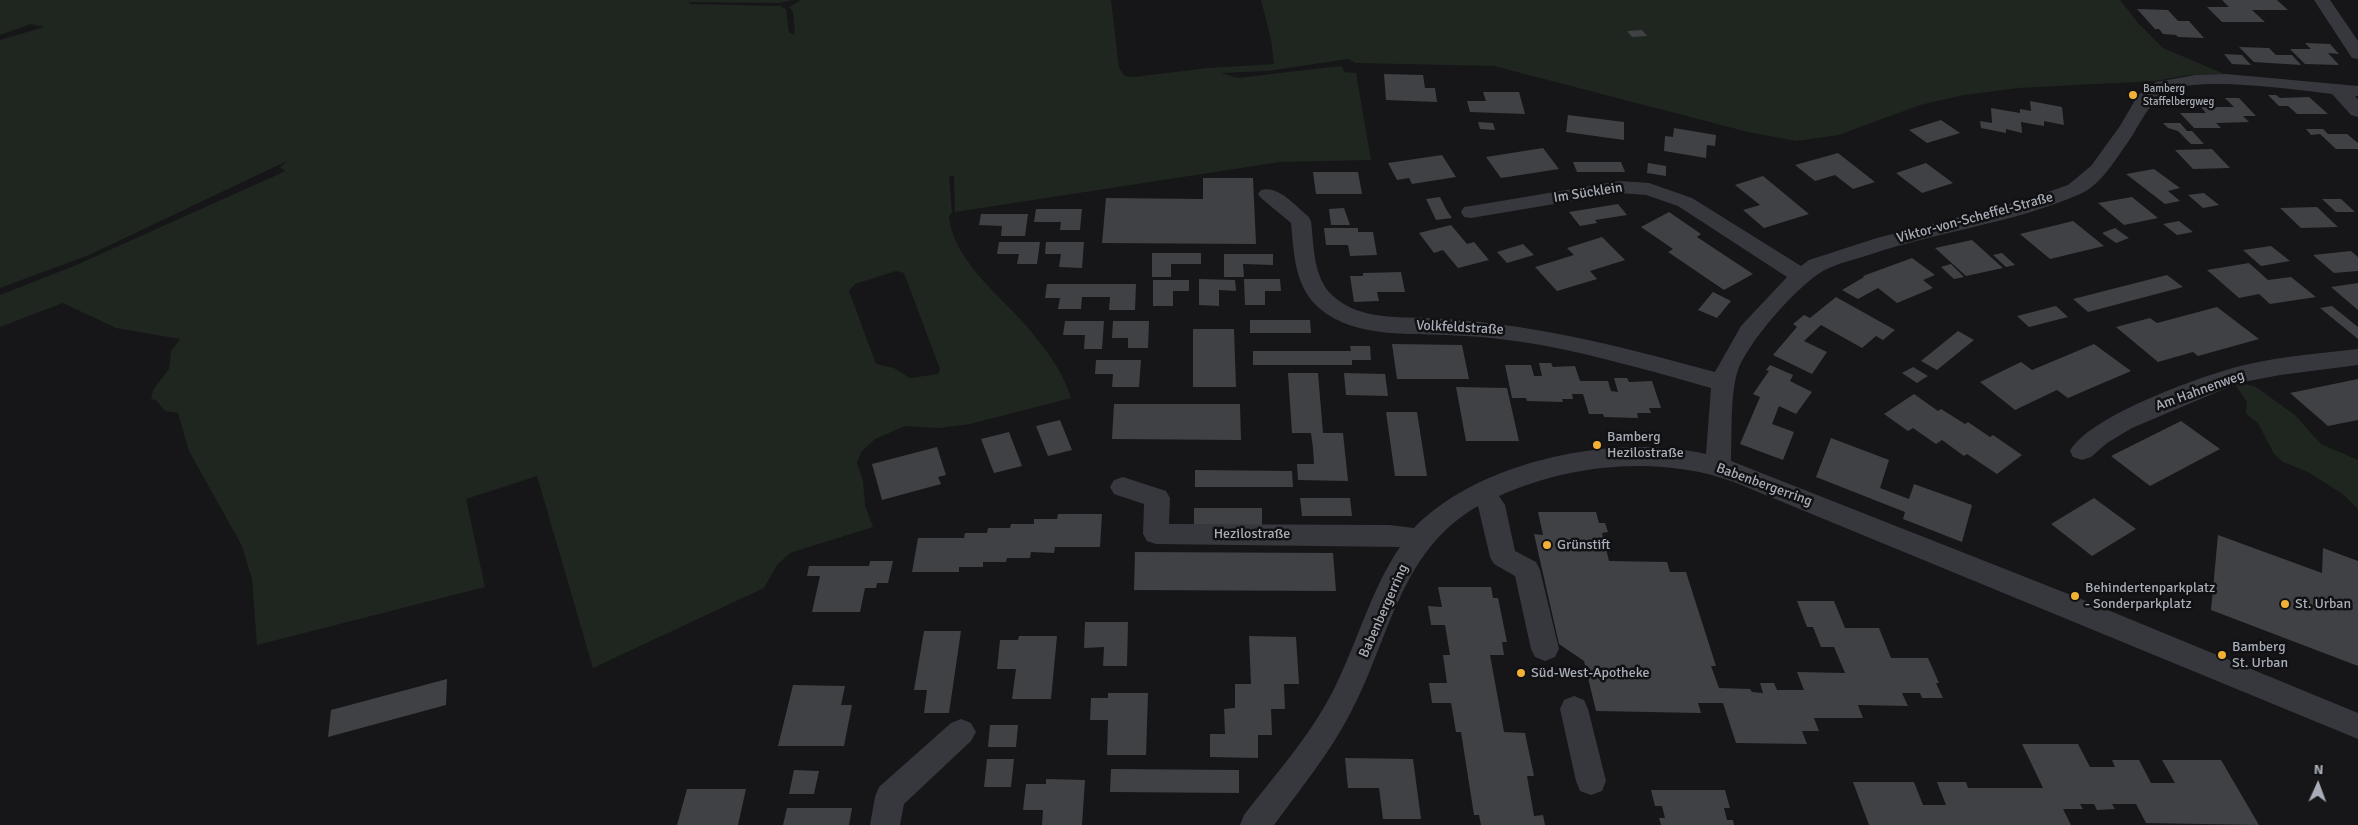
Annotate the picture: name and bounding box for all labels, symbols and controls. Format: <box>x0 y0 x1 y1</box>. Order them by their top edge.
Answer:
place label: Bamberg Staffelbergweg <box>2143 82 2214 108</box>
marker: Bamberg Staffelbergweg <box>2127 89 2139 101</box>
street label: Im Sücklein <box>1552 179 1624 207</box>
street label: Viktor-von-Scheffel-Straße <box>1895 189 2055 247</box>
street label: Volkfeldstraße <box>1416 317 1504 339</box>
street label: Am Hahnenweg <box>2153 367 2247 415</box>
place label: Bamberg Hezilostraße <box>1607 429 1684 462</box>
marker: Bamberg Hezilostraße <box>1591 439 1603 451</box>
street label: Babenbergerring <box>1714 460 1814 510</box>
street label: Hezilostraße <box>1214 526 1290 542</box>
place label: Grünstift <box>1557 537 1610 553</box>
marker: Grünstift <box>1541 539 1553 551</box>
street label: Babenbergerring <box>1356 562 1412 660</box>
place label: Behindertenparkplatz - Sonderparkplatz <box>2085 580 2215 612</box>
marker: Behindertenparkplatz - Sonderparkplatz <box>2069 590 2081 602</box>
place label: St. Urban <box>2295 596 2351 612</box>
marker: St. Urban <box>2279 598 2291 610</box>
place label: Bamberg St. Urban <box>2232 639 2288 672</box>
marker: Bamberg St. Urban <box>2216 649 2228 661</box>
place label: Süd-West-Apotheke <box>1531 665 1649 681</box>
marker: Süd-West-Apotheke <box>1515 667 1527 679</box>
north arrow <box>2293 760 2343 810</box>
text: N <box>2313 761 2324 778</box>

